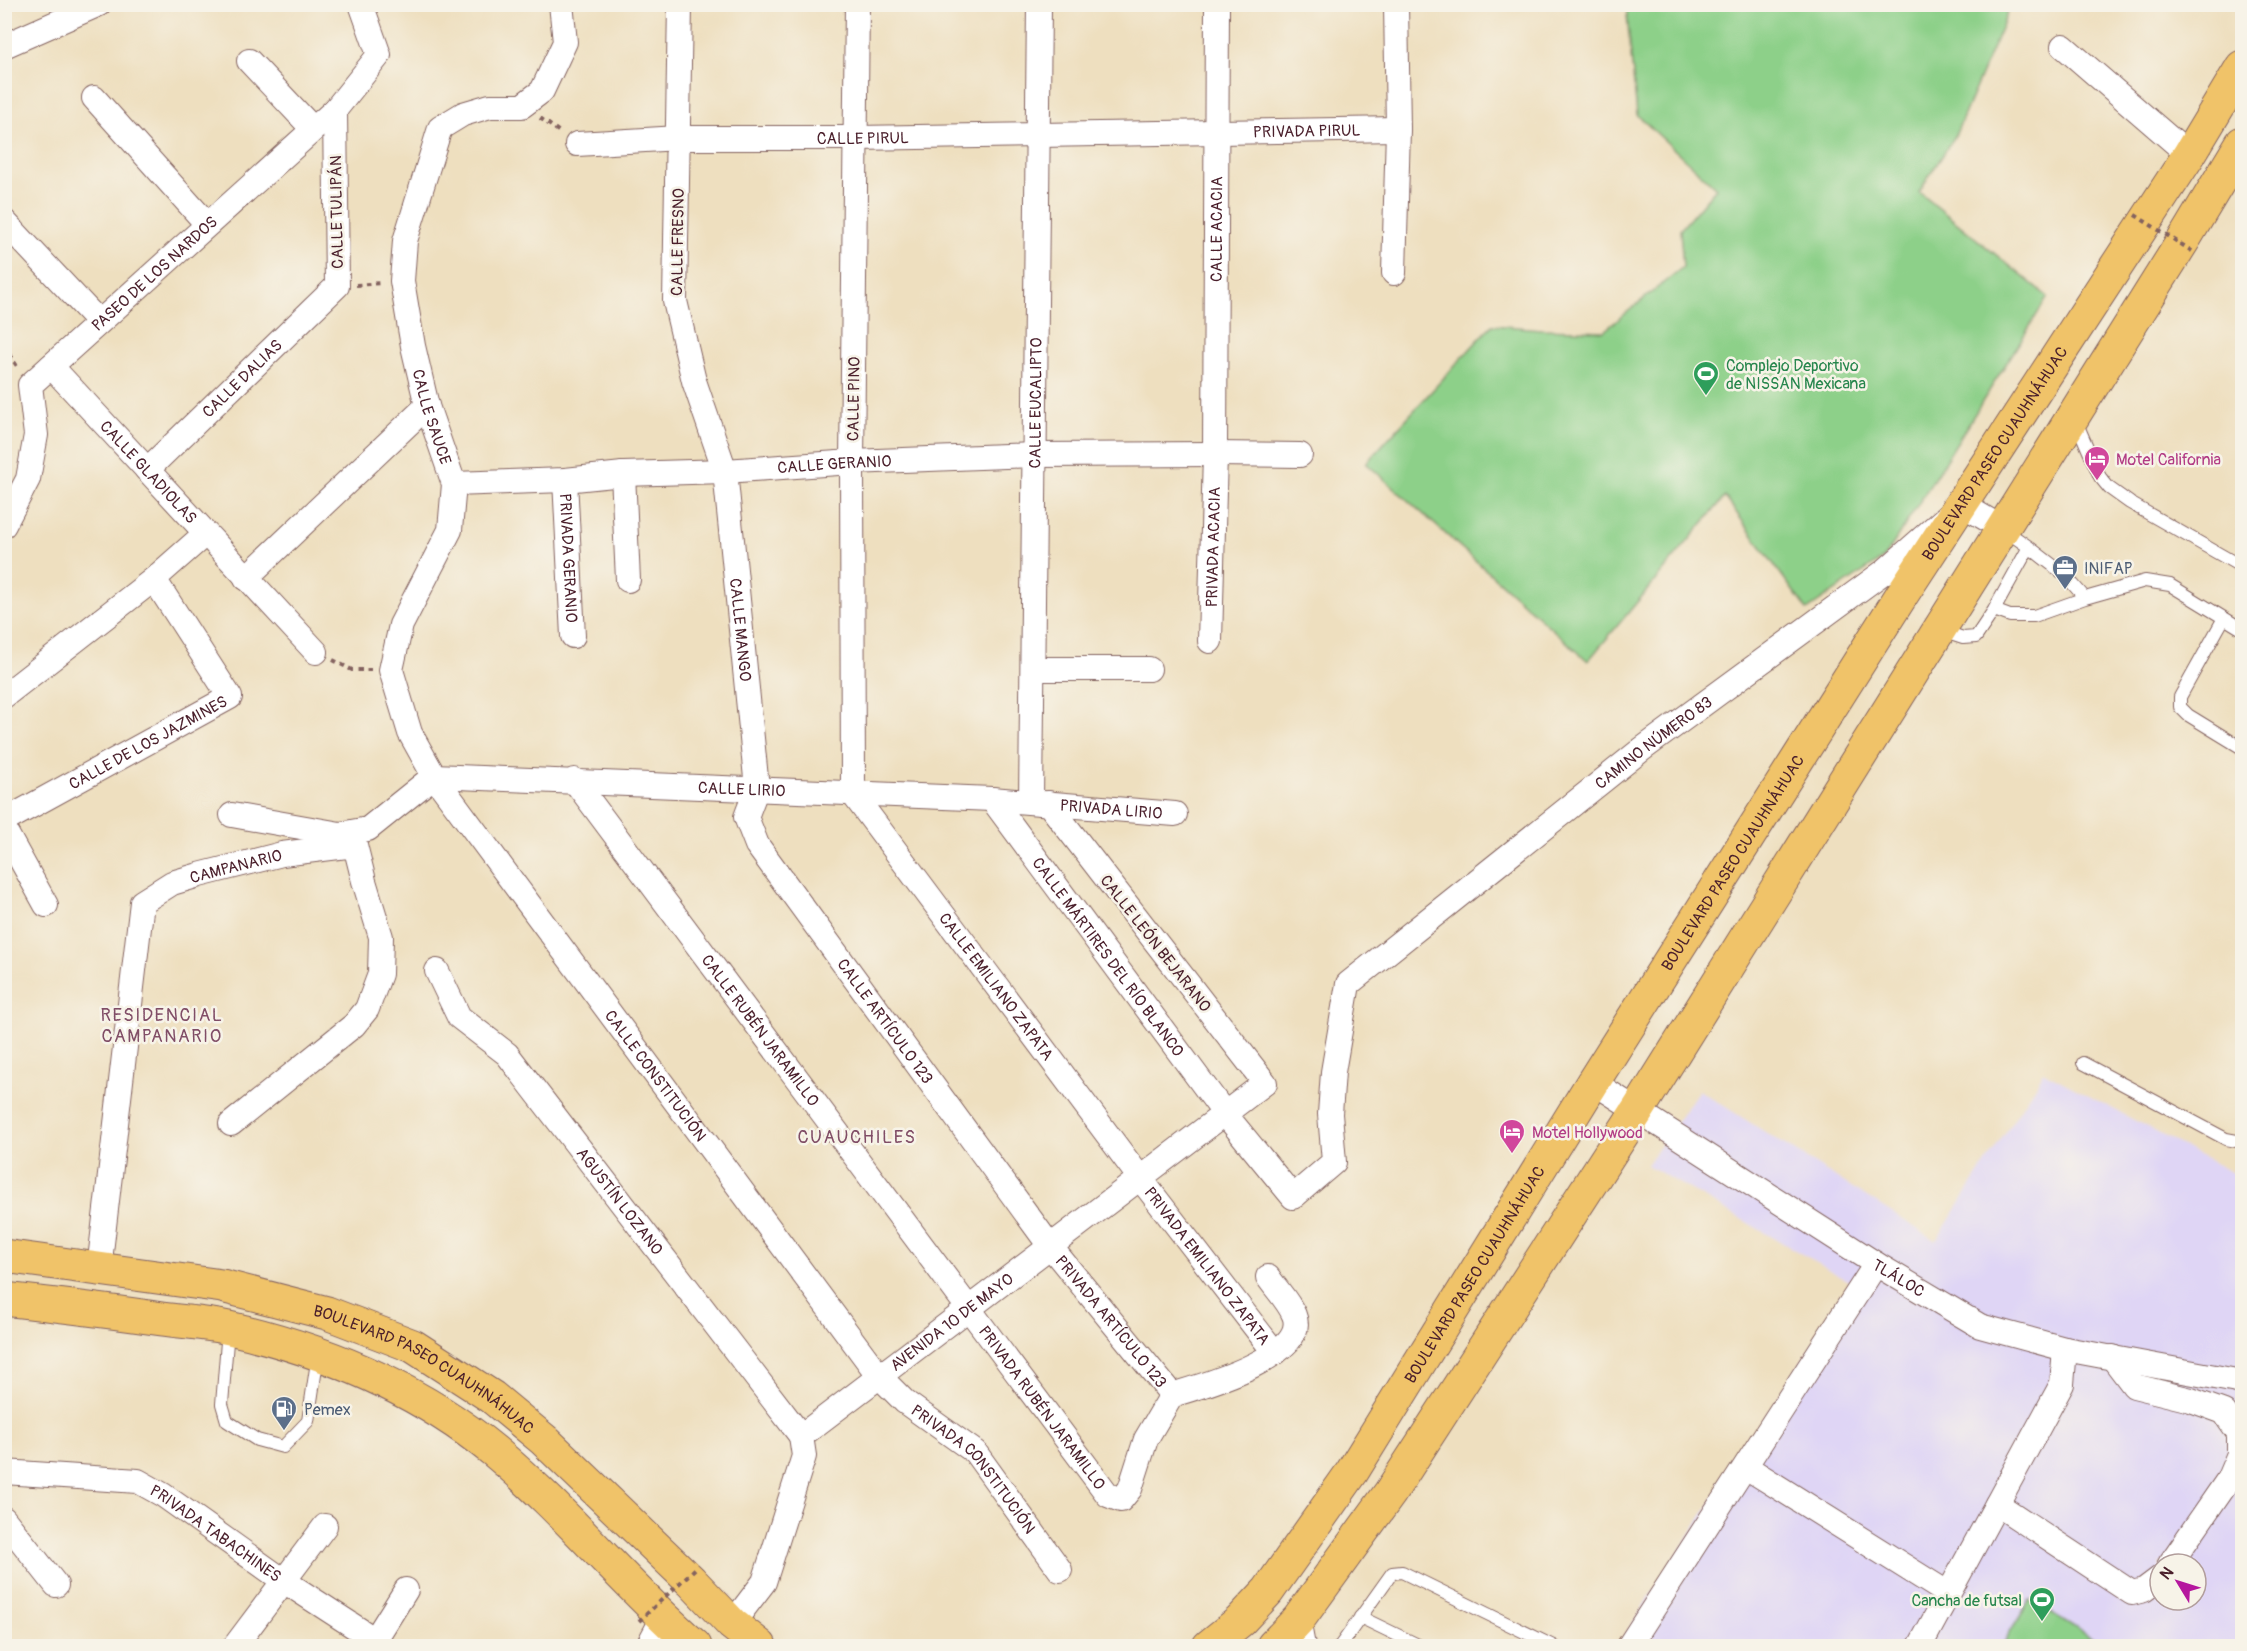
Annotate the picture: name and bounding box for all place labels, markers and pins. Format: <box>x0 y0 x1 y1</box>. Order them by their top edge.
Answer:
place label: Complejo Deportivo de NISSAN Mexicana <box>1726 356 1866 394</box>
sports icon: Complejo Deportivo de NISSAN Mexicana <box>1691 359 1721 397</box>
hotel icon: Motel California <box>2082 444 2112 482</box>
place label: Motel California <box>2116 450 2221 470</box>
office icon: INIFAP <box>2050 553 2080 591</box>
place label: INIFAP <box>2084 559 2133 579</box>
hotel icon: Motel Hollywood <box>1497 1117 1527 1155</box>
place label: Motel Hollywood <box>1532 1123 1643 1143</box>
fuel station icon: Pemex <box>269 1394 299 1432</box>
place label: Pemex <box>304 1400 351 1420</box>
sports icon: Cancha de futsal <box>2027 1585 2057 1623</box>
place label: Cancha de futsal <box>1911 1591 2022 1611</box>

